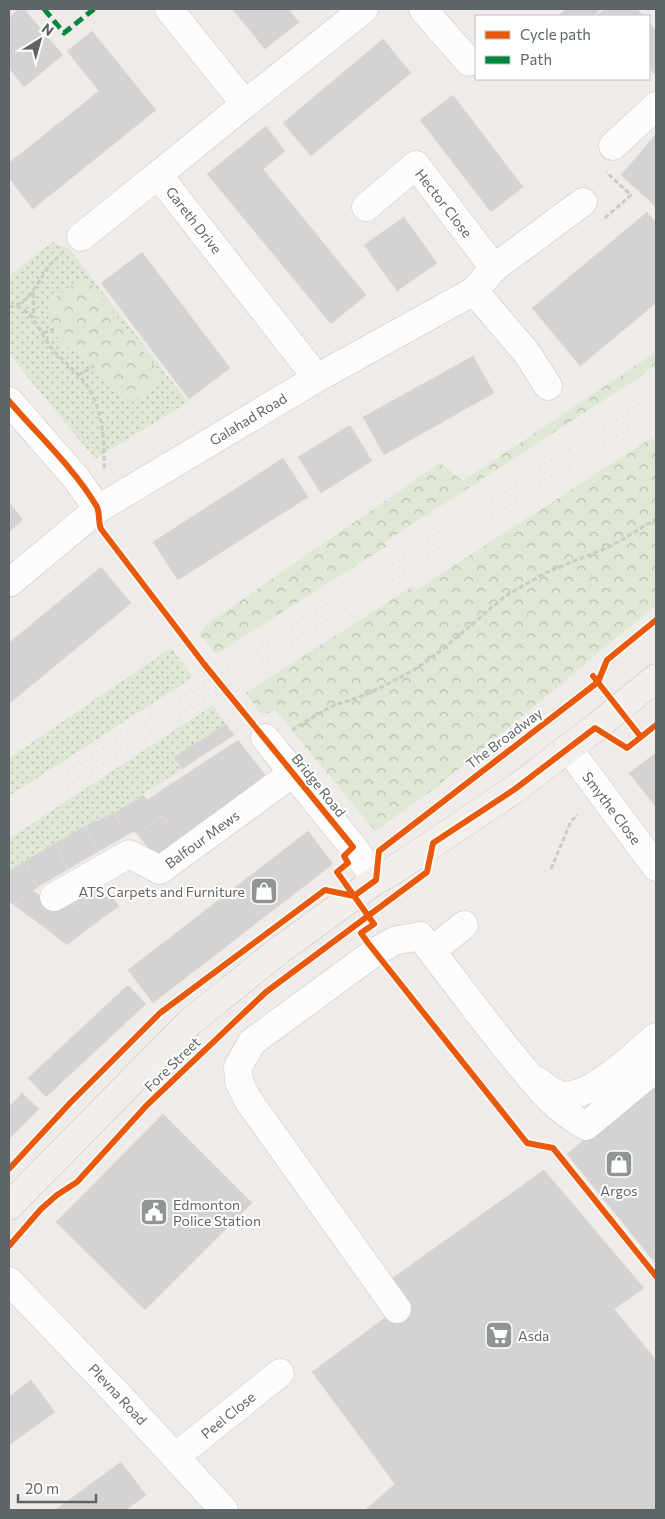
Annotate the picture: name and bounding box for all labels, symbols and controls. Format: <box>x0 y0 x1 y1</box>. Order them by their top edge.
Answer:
north arrow <box>15 15 65 65</box>
legend <box>475 15 650 80</box>
text: N <box>39 19 57 39</box>
text: Cycle path <box>520 25 591 43</box>
text: Path <box>520 50 552 68</box>
street label: Hector Close <box>412 165 476 241</box>
street label: Gareth Drive <box>163 183 225 257</box>
street label: Galahad Road <box>206 389 290 449</box>
street label: The Broadway <box>463 704 545 772</box>
street label: Bridge Road <box>288 750 350 820</box>
street label: Smythe Close <box>579 768 645 848</box>
street label: Balfour Mews <box>162 806 242 872</box>
shop icon: ATS Carpets and Furniture <box>249 876 279 906</box>
place label: ATS Carpets and Furniture <box>79 883 245 900</box>
street label: Fore Street <box>141 1033 204 1095</box>
shop icon: Argos <box>604 1149 634 1179</box>
place label: Argos <box>600 1182 638 1199</box>
place label: Edmonton Police Station <box>173 1196 261 1229</box>
public building icon: Edmonton Police Station <box>139 1197 169 1227</box>
supermarket icon: Asda <box>484 1320 514 1350</box>
place label: Asda <box>518 1327 549 1344</box>
street label: Plevna Road <box>85 1360 151 1428</box>
street label: Peel Close <box>198 1388 258 1442</box>
scale bar <box>18 1472 95 1504</box>
text: 20 m <box>25 1479 59 1497</box>

